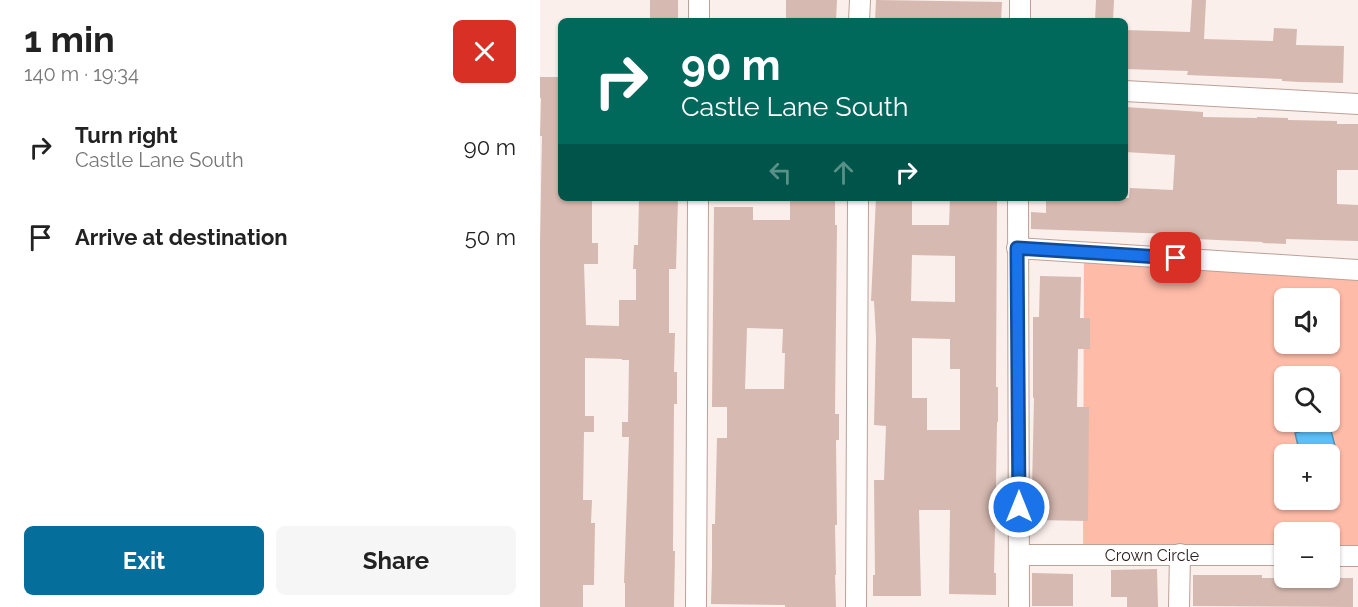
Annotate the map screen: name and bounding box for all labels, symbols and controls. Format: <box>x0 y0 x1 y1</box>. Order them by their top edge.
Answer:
text: 1 min <box>24 18 115 60</box>
button: close <box>453 20 516 83</box>
text: 90 m <box>681 41 781 90</box>
icon: right <box>582 42 660 120</box>
text: 140 m · 19:34 <box>24 62 139 86</box>
text: Castle Lane South <box>681 91 909 122</box>
text: Turn right <box>75 122 178 148</box>
icon: right <box>24 131 57 164</box>
text: 90 m <box>464 134 516 160</box>
text: Castle Lane South <box>75 148 244 172</box>
icon: left <box>764 156 797 189</box>
icon: ahead <box>827 156 860 189</box>
icon: right <box>890 156 923 189</box>
icon: arrive <box>24 221 57 254</box>
text: Arrive at destination <box>75 224 288 250</box>
text: 50 m <box>465 224 516 250</box>
pin <box>1150 232 1201 283</box>
icon: arrive <box>1159 241 1192 274</box>
map controls <box>1274 288 1340 588</box>
button: sound <box>1274 288 1340 354</box>
button: search <box>1274 366 1340 432</box>
button: + <box>1274 444 1340 510</box>
position arrow <box>987 475 1051 539</box>
button: − <box>1274 522 1340 588</box>
button: Exit <box>24 526 264 595</box>
button: Share <box>276 526 516 595</box>
street label: Crown Circle <box>1105 546 1199 565</box>

